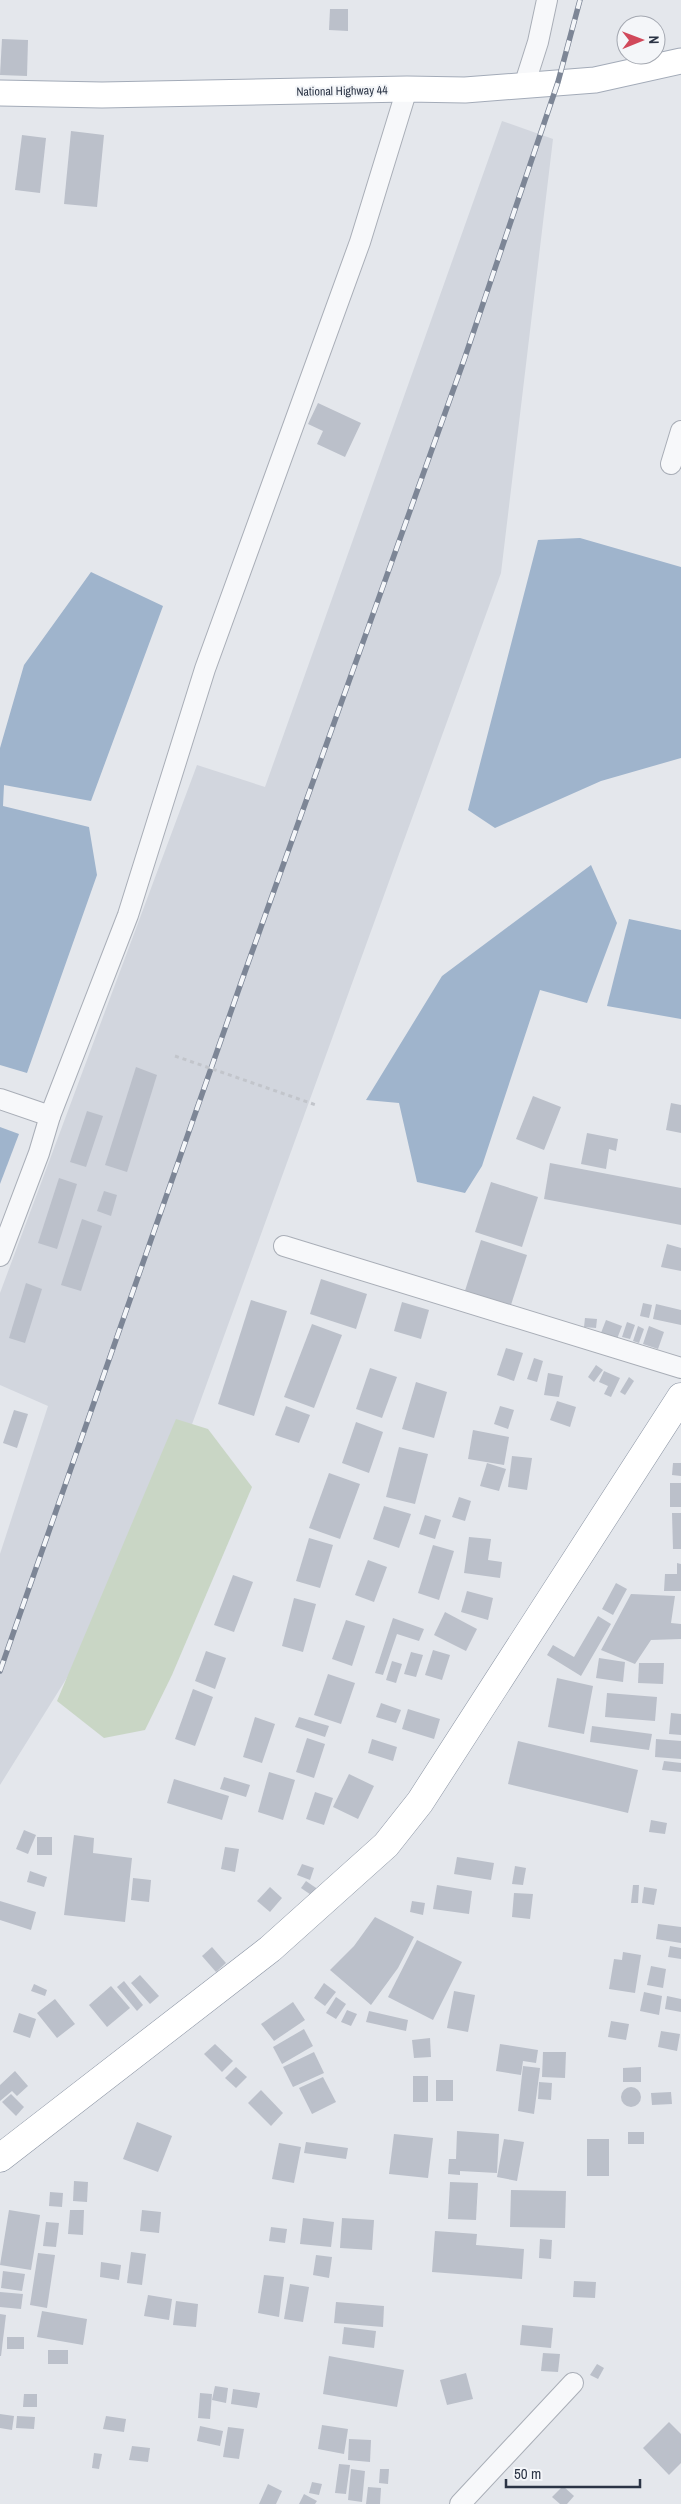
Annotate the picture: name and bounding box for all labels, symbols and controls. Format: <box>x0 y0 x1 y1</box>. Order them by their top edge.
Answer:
north arrow <box>616 15 666 65</box>
text: N <box>645 35 663 44</box>
street label: National Highway 44 <box>296 82 388 100</box>
scale bar <box>506 2456 640 2488</box>
text: 50 m <box>514 2463 541 2484</box>

